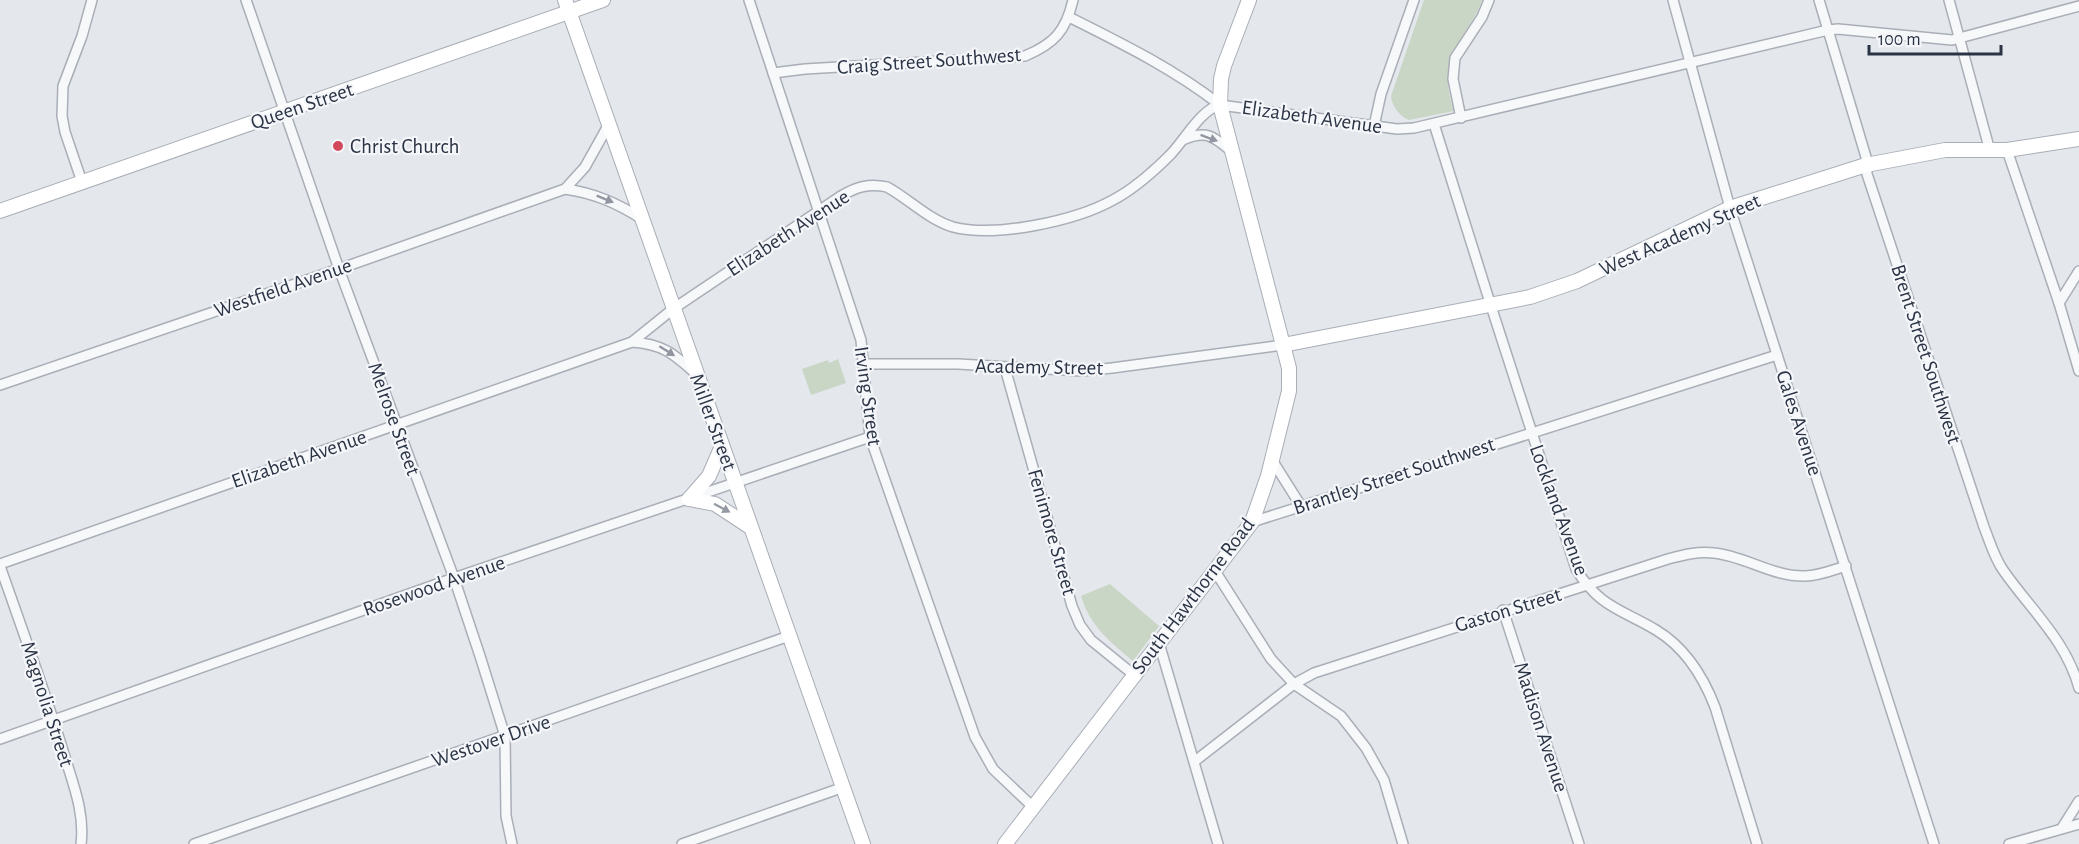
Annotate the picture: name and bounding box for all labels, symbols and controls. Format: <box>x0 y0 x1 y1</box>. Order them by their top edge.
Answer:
scale bar <box>1869 18 2001 56</box>
text: 100 m <box>1878 31 1921 49</box>
street label: Craig Street Southwest <box>836 44 1022 78</box>
street label: Queen Street <box>248 79 356 133</box>
street label: Elizabeth Avenue <box>1240 97 1384 137</box>
one-way arrow <box>1201 133 1219 143</box>
place label: Christ Church <box>350 136 460 157</box>
marker: Christ Church <box>331 139 345 153</box>
street label: Elizabeth Avenue <box>723 186 853 280</box>
street label: West Academy Street <box>1596 190 1764 280</box>
one-way arrow <box>597 194 615 204</box>
street label: Westfield Avenue <box>211 255 355 321</box>
street label: Brent Street Southwest <box>1887 262 1965 447</box>
street label: Irving Street <box>851 345 885 447</box>
one-way arrow <box>659 346 676 357</box>
street label: Academy Street <box>975 355 1104 379</box>
street label: Melrose Street <box>364 360 424 479</box>
street label: Gales Avenue <box>1772 368 1826 478</box>
street label: Miller Street <box>686 371 740 474</box>
street label: Elizabeth Avenue <box>229 426 369 492</box>
street label: Brantley Street Southwest <box>1291 433 1498 519</box>
street label: Lockland Avenue <box>1526 442 1592 578</box>
street label: Fenimore Street <box>1024 467 1080 598</box>
one-way arrow <box>714 503 731 513</box>
street label: South Hawthorne Road <box>1128 514 1258 678</box>
street label: Rosewood Avenue <box>360 552 508 620</box>
street label: Gaston Street <box>1452 584 1564 636</box>
street label: Magnolia Street <box>17 639 77 769</box>
street label: Madison Avenue <box>1510 659 1572 795</box>
street label: Westover Drive <box>429 711 553 771</box>

